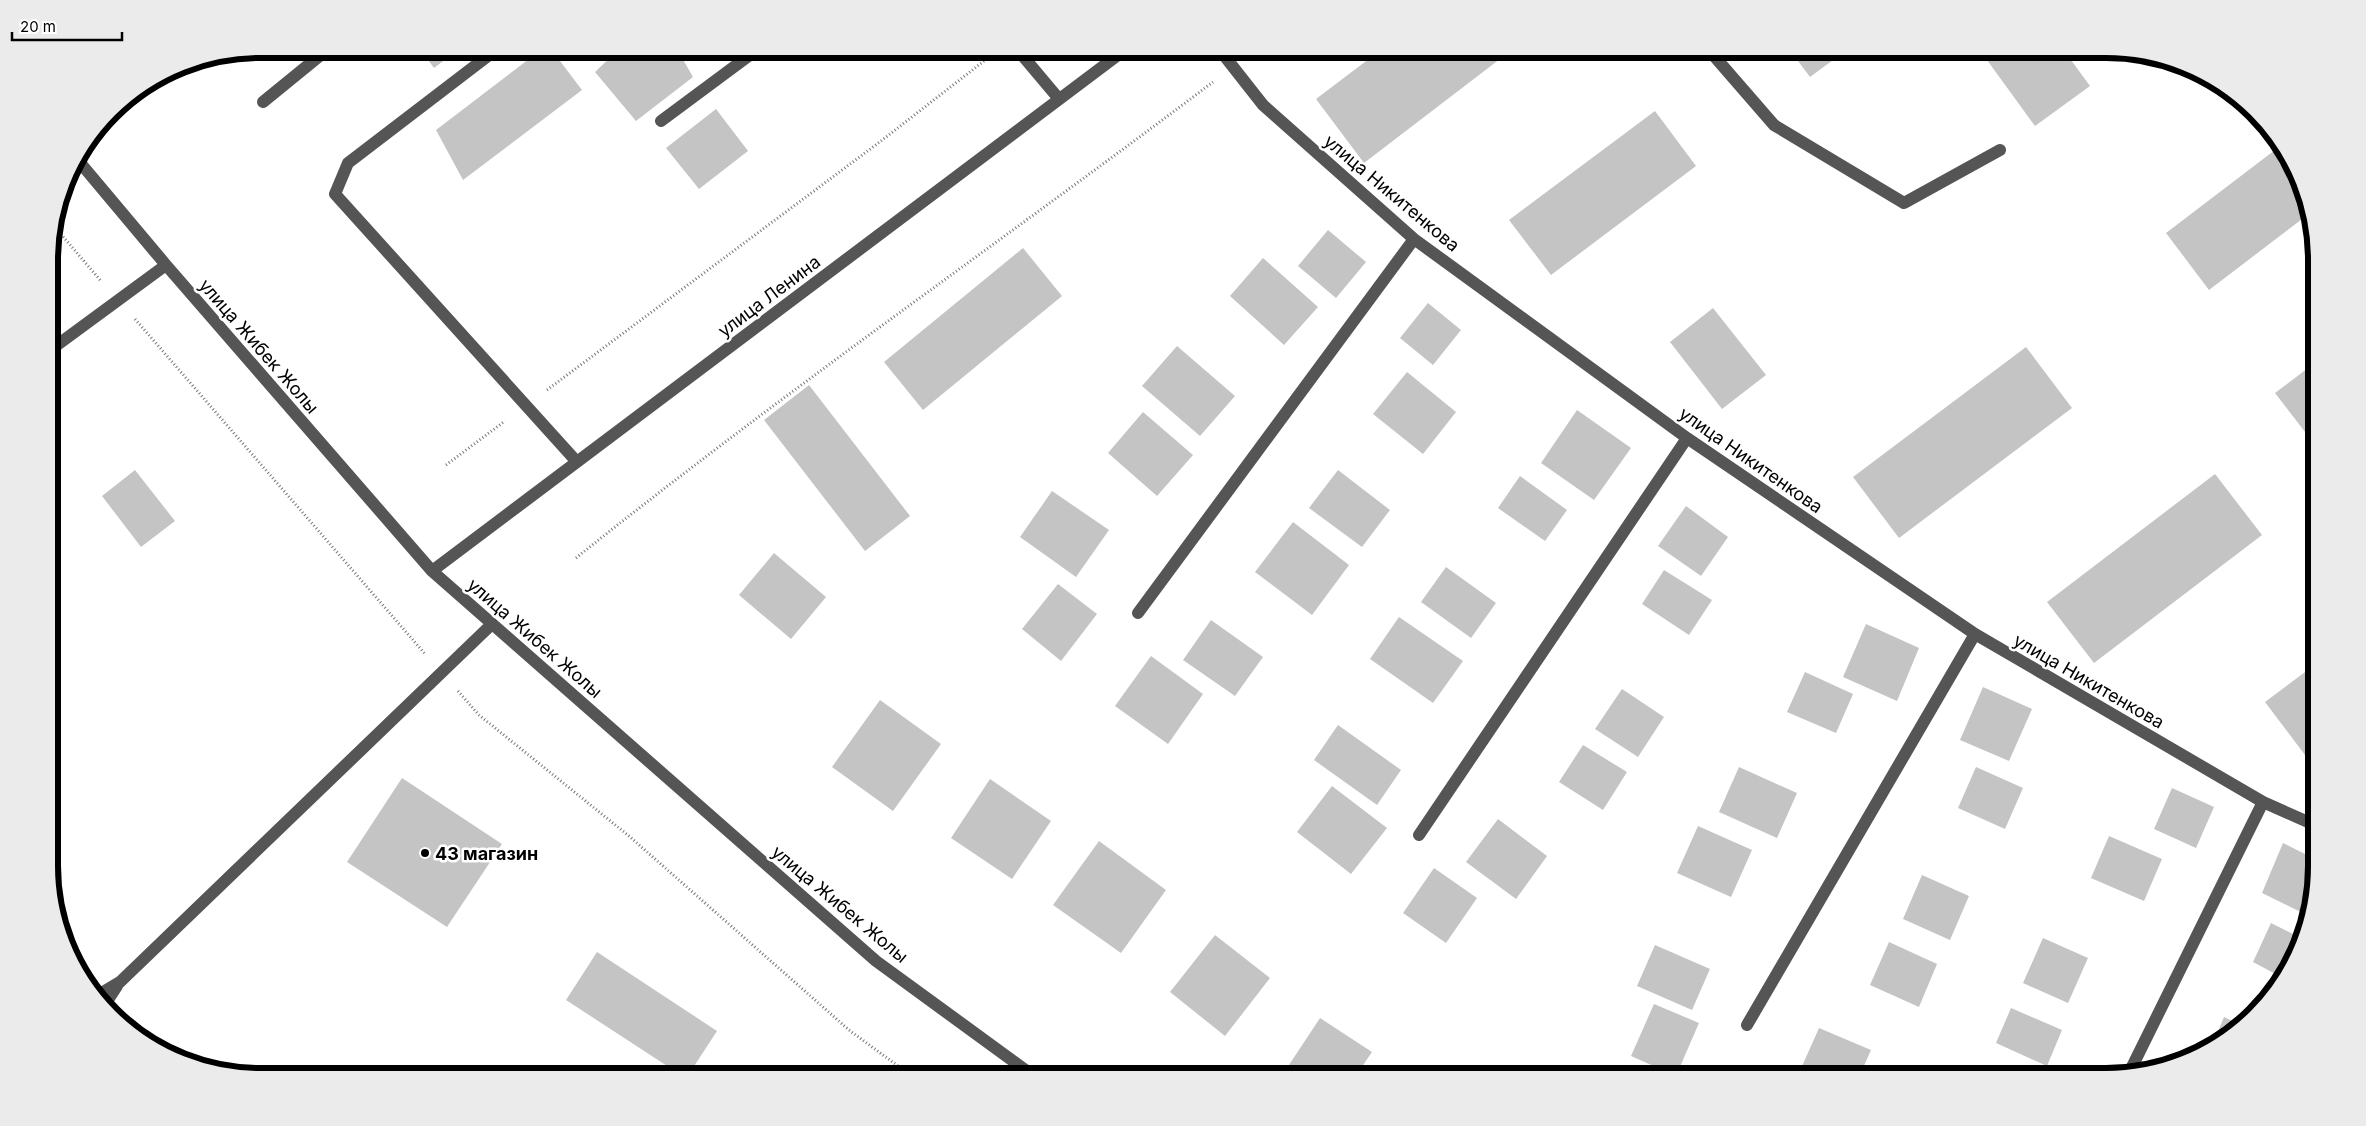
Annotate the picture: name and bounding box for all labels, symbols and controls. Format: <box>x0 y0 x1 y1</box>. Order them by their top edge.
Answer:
scale bar <box>12 10 122 42</box>
text: 20 m <box>20 17 56 36</box>
street label: улица Никитенкова <box>1320 130 1464 256</box>
street label: улица Ленина <box>714 251 824 341</box>
street label: улица Жибек Жолы <box>195 274 323 418</box>
street label: улица Никитенкова <box>1675 403 1827 517</box>
street label: улица Жибек Жолы <box>463 574 607 702</box>
street label: улица Никитенкова <box>2010 629 2168 733</box>
street label: улица Жибек Жолы <box>768 841 912 967</box>
place label: 43 магазин <box>435 843 538 864</box>
marker: 43 магазин <box>419 847 431 859</box>

